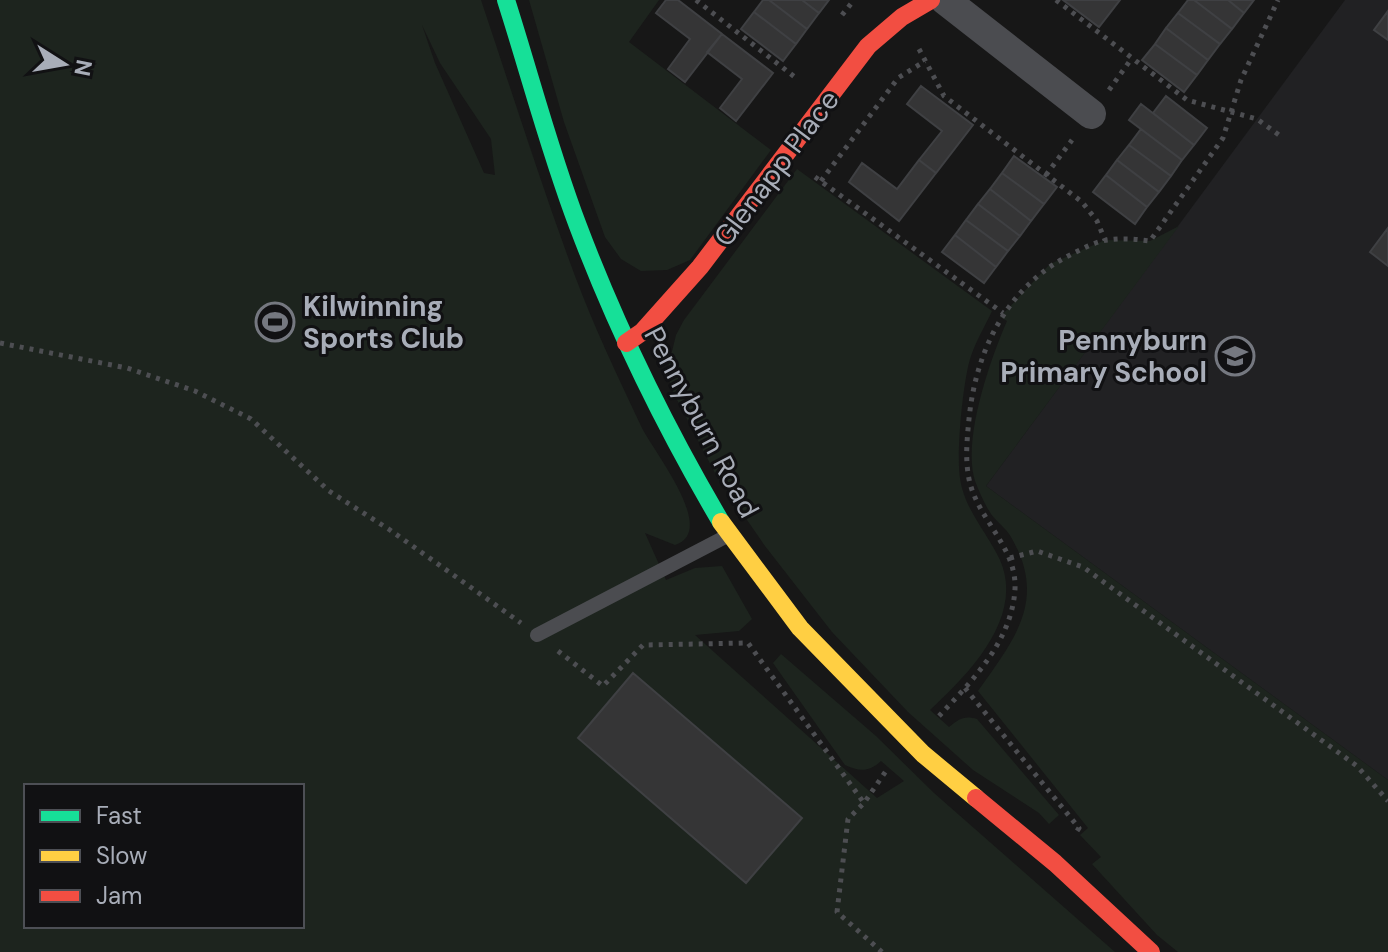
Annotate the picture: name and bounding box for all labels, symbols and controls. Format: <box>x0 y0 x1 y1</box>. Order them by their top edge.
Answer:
north arrow <box>24 24 104 104</box>
text: N <box>67 57 99 78</box>
street label: Glenapp Place <box>705 83 847 254</box>
place label: Kilwinning Sports Club <box>303 288 464 357</box>
sports icon: Kilwinning Sports Club <box>254 301 296 343</box>
street label: Pennyburn Road <box>636 320 767 524</box>
place label: Pennyburn Primary School <box>1000 322 1207 391</box>
school or university icon: Pennyburn Primary School <box>1214 335 1256 377</box>
legend <box>24 784 304 928</box>
text: Fast <box>96 800 142 831</box>
text: Slow <box>96 840 147 871</box>
text: Jam <box>96 880 142 911</box>

